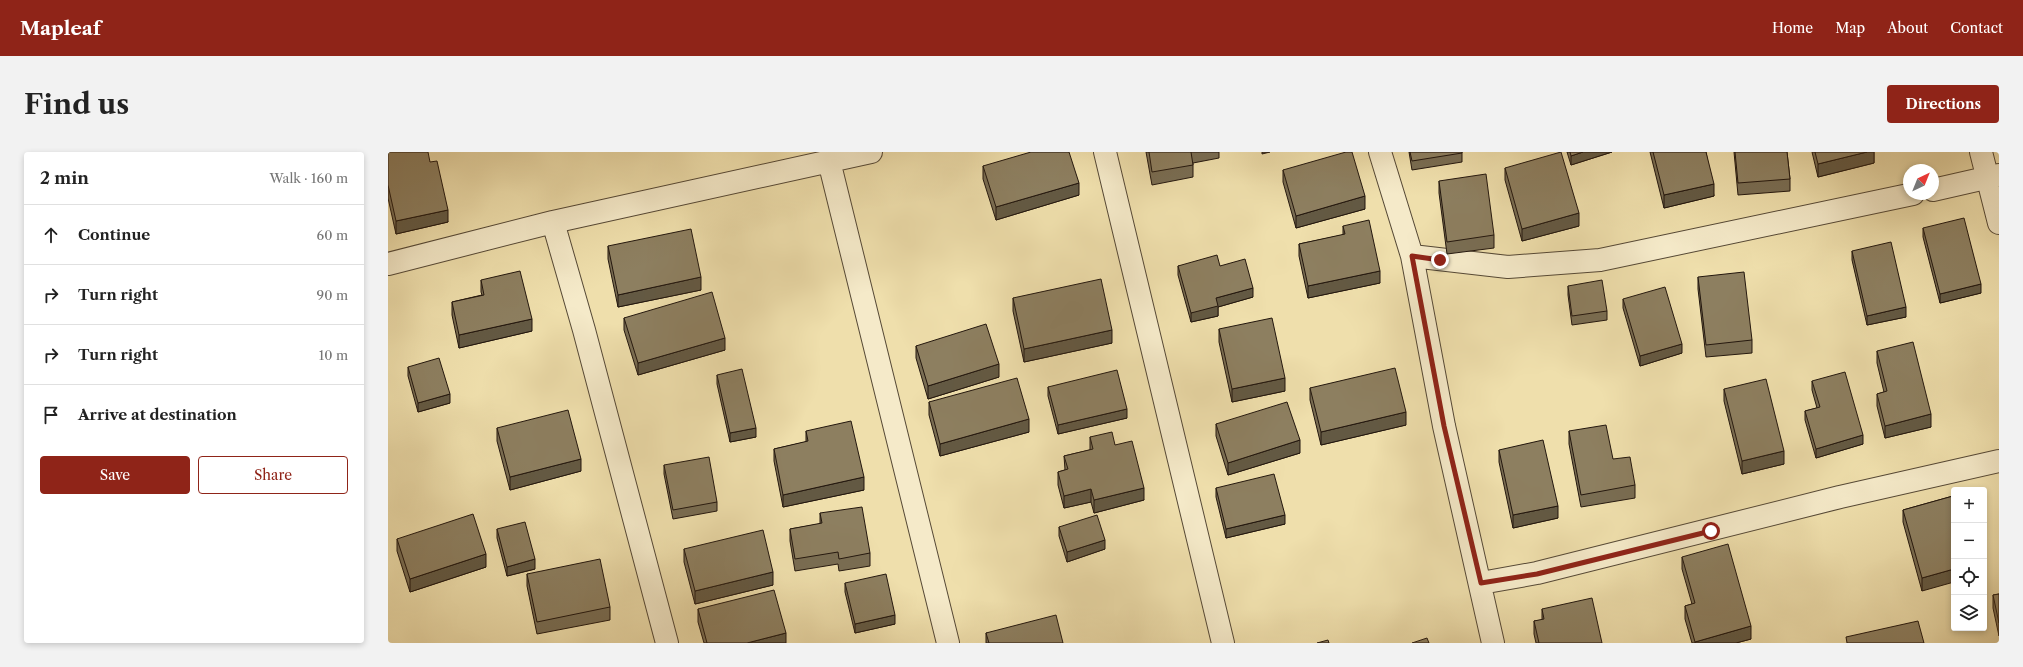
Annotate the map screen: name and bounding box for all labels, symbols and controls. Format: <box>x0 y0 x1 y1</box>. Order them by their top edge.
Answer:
text: Mapleaf <box>20 17 101 40</box>
text: Home <box>1772 19 1813 37</box>
text: Map <box>1835 19 1865 37</box>
text: About <box>1887 19 1928 37</box>
text: Contact <box>1950 19 2003 37</box>
button: Directions <box>1887 85 1999 123</box>
text: Find us <box>24 87 129 121</box>
north arrow <box>1903 164 1939 200</box>
text: 2 min <box>40 168 89 188</box>
text: Walk · 160 m <box>269 170 348 186</box>
icon: ahead <box>40 224 62 246</box>
text: Continue <box>78 225 150 244</box>
text: 60 m <box>317 227 348 243</box>
route end <box>1431 251 1449 269</box>
icon: right <box>40 284 62 306</box>
text: Turn right <box>78 285 158 304</box>
text: 90 m <box>317 287 348 303</box>
icon: right <box>40 344 62 366</box>
text: Turn right <box>78 345 158 364</box>
text: 10 m <box>319 347 348 363</box>
icon: arrive <box>40 404 62 426</box>
text: Arrive at destination <box>78 405 237 424</box>
button: Save <box>40 456 190 494</box>
button: Share <box>198 456 348 494</box>
map controls <box>1951 487 1987 631</box>
button: + <box>1951 487 1987 523</box>
route start <box>1702 522 1720 540</box>
button: − <box>1951 523 1987 559</box>
button: locate <box>1951 559 1987 595</box>
button: layers <box>1951 595 1987 631</box>

